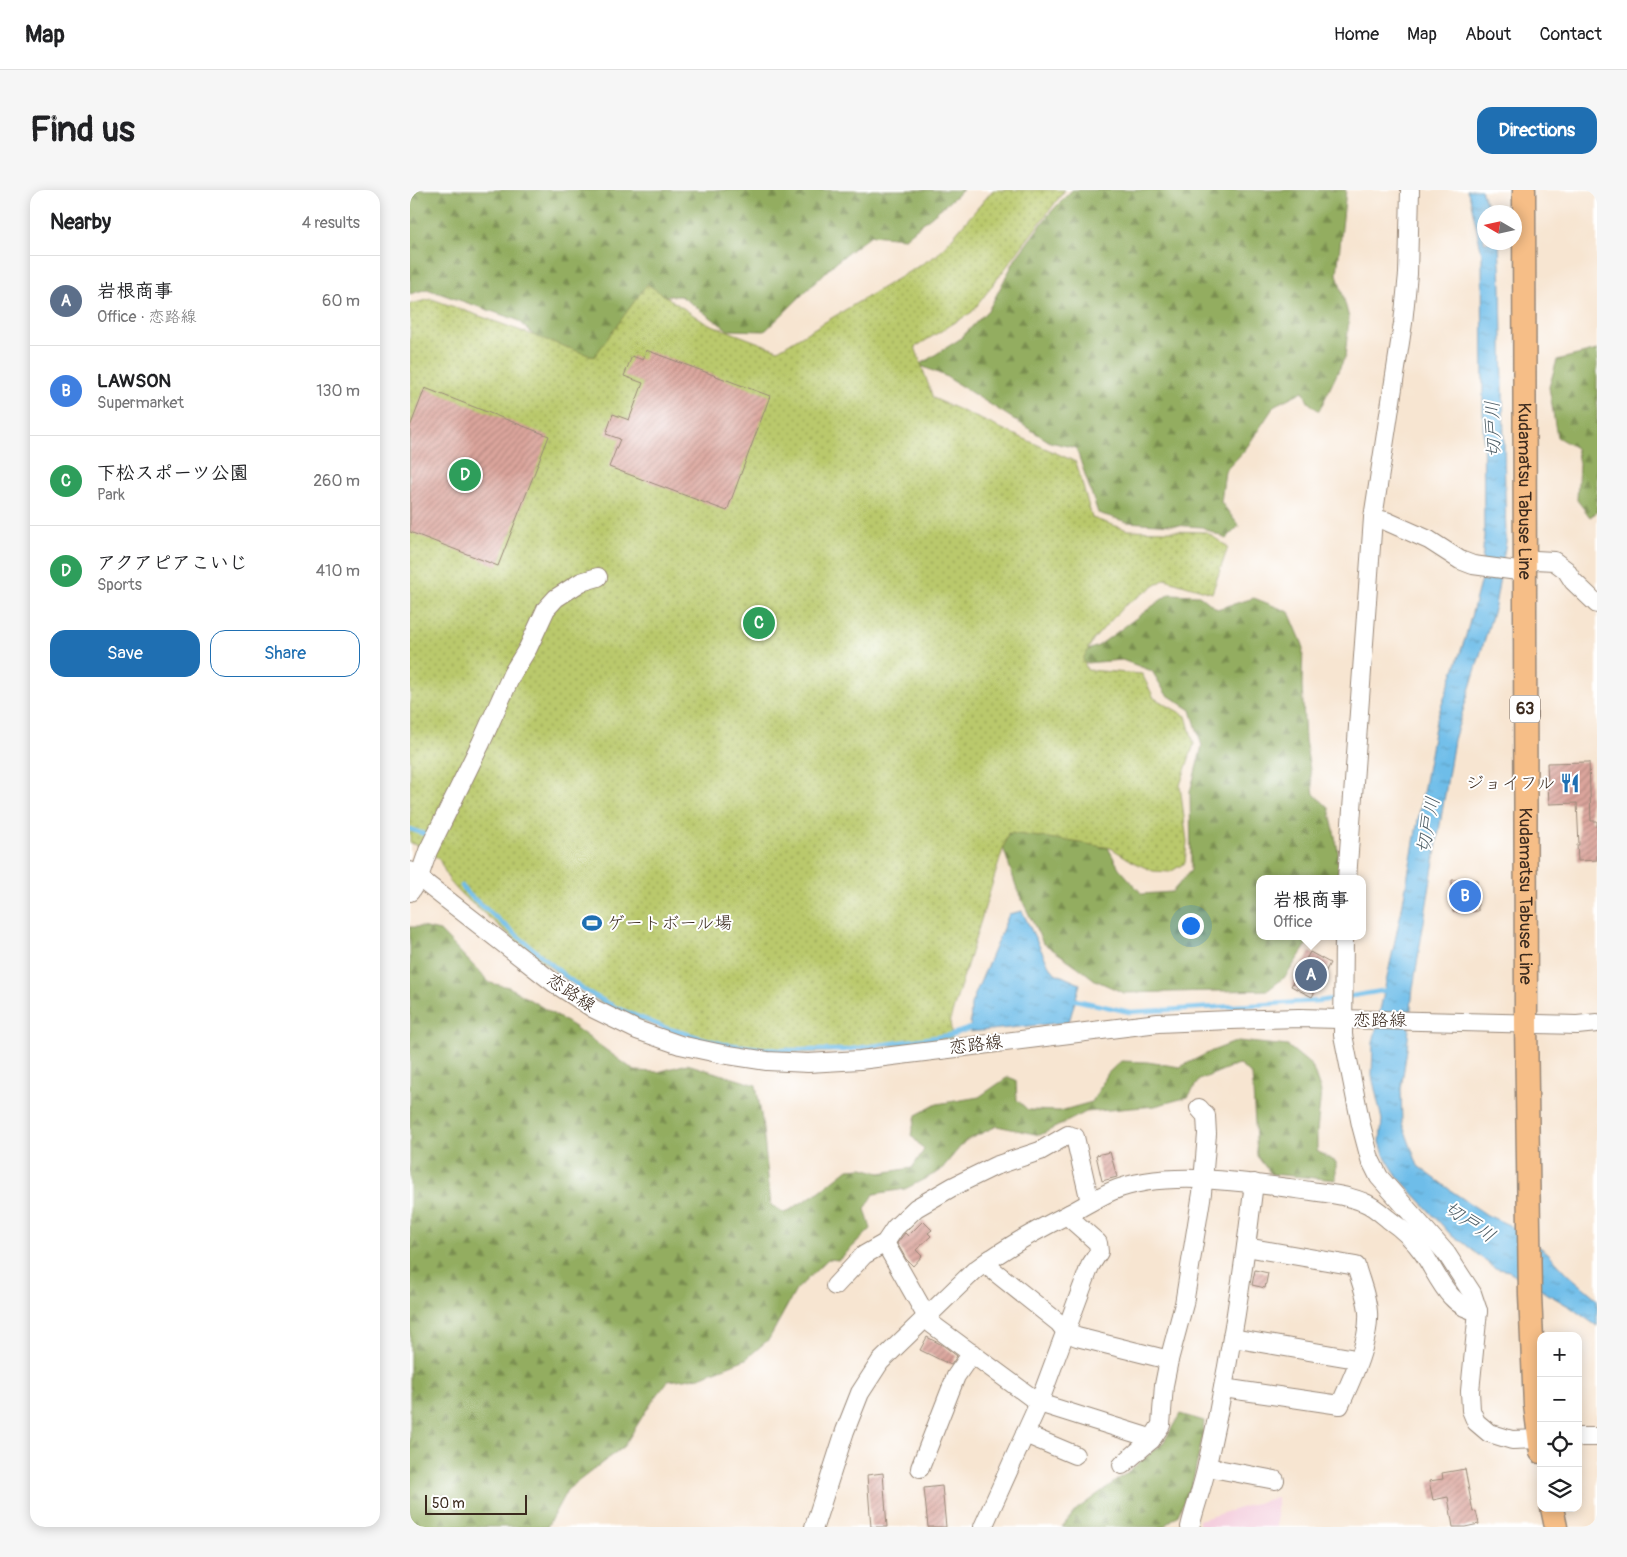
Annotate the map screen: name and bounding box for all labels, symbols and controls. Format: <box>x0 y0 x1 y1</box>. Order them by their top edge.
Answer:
text: Map <box>25 20 65 49</box>
text: Home <box>1334 23 1379 46</box>
text: Map <box>1407 23 1437 46</box>
text: About <box>1465 23 1511 46</box>
text: Contact <box>1539 23 1602 46</box>
button: Directions <box>1477 107 1597 154</box>
text: Find us <box>30 108 135 152</box>
north arrow <box>1477 205 1522 250</box>
text: Nearby <box>50 209 111 236</box>
text: 4 results <box>302 213 360 233</box>
text: 岩根商事 <box>97 279 173 303</box>
text: A <box>61 291 71 311</box>
text: 60 m <box>322 291 360 311</box>
text: Office · 恋路線 <box>97 307 197 327</box>
text: LAWSON <box>97 369 171 393</box>
text: B <box>61 381 71 401</box>
text: 130 m <box>316 381 360 401</box>
text: Supermarket <box>97 393 184 413</box>
water label: 切戸川 <box>1481 400 1505 458</box>
street label: Kudamatsu Tabuse Line <box>1513 402 1536 580</box>
pin: D <box>449 456 481 494</box>
text: 下松スポーツ公園 <box>97 461 249 485</box>
text: C <box>61 471 71 491</box>
text: 260 m <box>313 471 360 491</box>
text: Park <box>97 485 125 505</box>
text: アクアピアこいじ <box>97 551 248 575</box>
text: D <box>61 561 71 581</box>
text: 410 m <box>316 561 360 581</box>
text: Sports <box>97 575 142 595</box>
pin: C <box>743 604 775 642</box>
button: Save <box>50 630 200 677</box>
button: Share <box>210 630 360 677</box>
road number: 63 <box>1510 696 1540 722</box>
place label: ジョイフル <box>1466 772 1555 795</box>
restaurant icon: ジョイフル <box>1559 772 1581 794</box>
water label: 切戸川 <box>1411 795 1445 855</box>
street label: Kudamatsu Tabuse Line <box>1514 807 1537 985</box>
popup <box>1256 875 1366 940</box>
pin: B <box>1449 877 1481 915</box>
text: 岩根商事 <box>1273 888 1349 912</box>
sports icon: ゲートボール場 <box>581 912 603 934</box>
place label: ゲートボール場 <box>607 912 732 935</box>
text: Office <box>1273 912 1312 932</box>
your location <box>1178 913 1204 939</box>
pin: A <box>1295 956 1327 994</box>
street label: 恋路線 <box>542 968 600 1018</box>
street label: 恋路線 <box>1353 1009 1407 1032</box>
street label: 恋路線 <box>948 1030 1004 1060</box>
water label: 切戸川 <box>1440 1196 1500 1248</box>
map controls <box>1537 1332 1582 1512</box>
button: + <box>1537 1332 1582 1377</box>
button: − <box>1537 1377 1582 1422</box>
button: locate <box>1537 1422 1582 1467</box>
button: layers <box>1537 1467 1582 1512</box>
scale bar <box>425 1492 528 1515</box>
text: 50 m <box>432 1495 465 1512</box>

